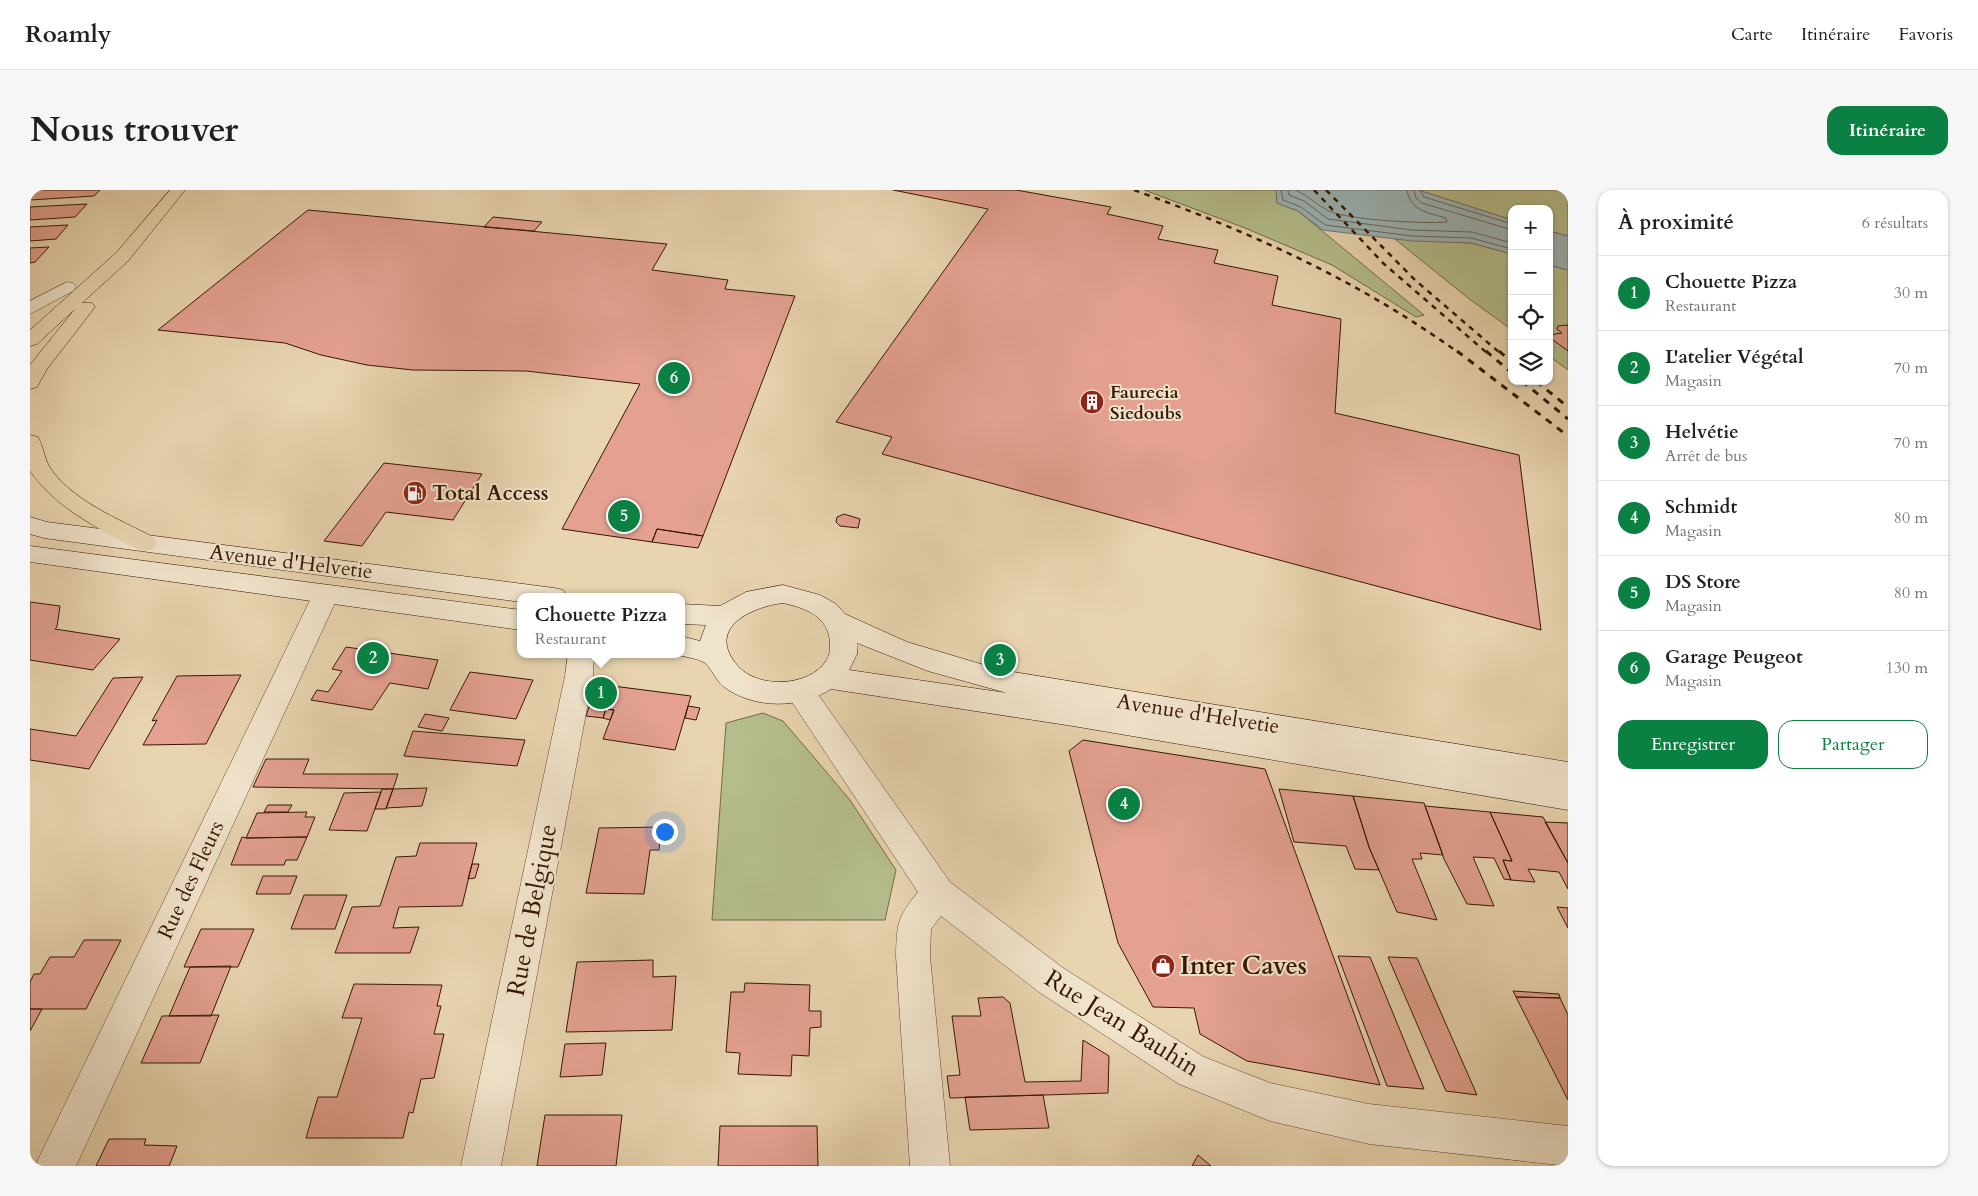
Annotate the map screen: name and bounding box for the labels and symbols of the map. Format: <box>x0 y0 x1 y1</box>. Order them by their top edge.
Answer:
pin: 6 <box>658 359 690 397</box>
place label: Faurecia Siedoubs <box>1110 380 1182 426</box>
building icon: Faurecia Siedoubs <box>1079 389 1105 415</box>
place label: Total Access <box>432 479 549 508</box>
fuel station icon: Total Access <box>402 480 428 506</box>
pin: 5 <box>608 497 640 535</box>
street label: Avenue d'Helvetie <box>208 538 374 586</box>
pin: 2 <box>357 639 389 677</box>
pin: 3 <box>984 641 1016 679</box>
pin: 1 <box>585 674 617 712</box>
street label: Avenue d'Helvetie <box>1115 687 1281 741</box>
pin: 4 <box>1108 785 1140 823</box>
street label: Rue des Fleurs <box>151 816 231 944</box>
your location <box>652 819 678 845</box>
street label: Rue de Belgique <box>499 821 565 999</box>
place label: Inter Caves <box>1180 949 1307 983</box>
shop icon: Inter Caves <box>1150 953 1176 979</box>
street label: Rue Jean Bauhin <box>1038 962 1206 1084</box>

